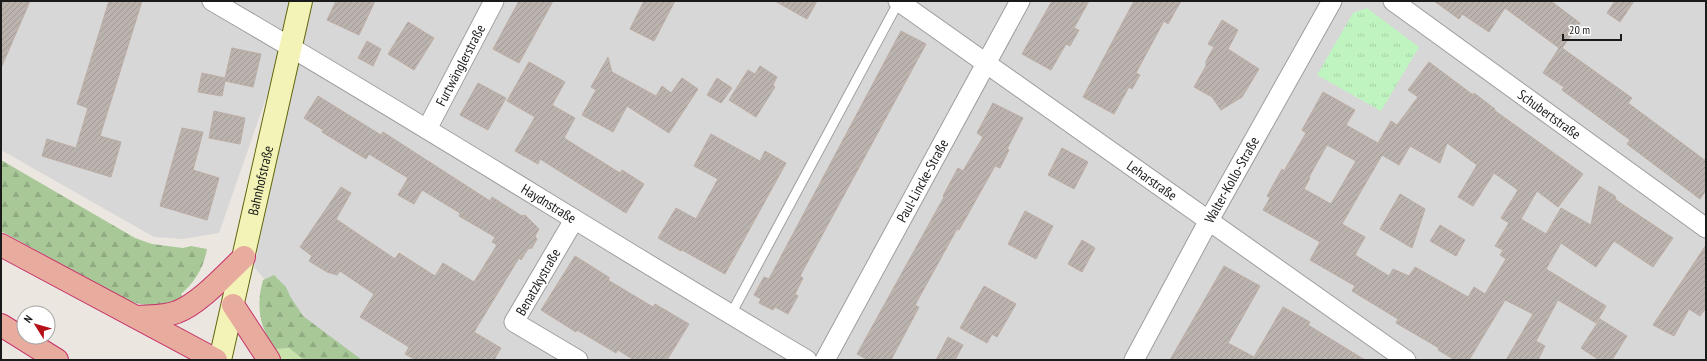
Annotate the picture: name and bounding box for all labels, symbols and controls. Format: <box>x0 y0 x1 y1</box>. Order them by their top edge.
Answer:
scale bar <box>1563 16 1621 42</box>
street label: Furtwänglerstraße <box>432 21 489 109</box>
text: 20 m <box>1569 22 1590 37</box>
street label: Schubertstraße <box>1514 85 1585 143</box>
street label: Walter-Kollo-Straße <box>1200 133 1263 226</box>
street label: Paul-Lincke-Straße <box>892 136 952 225</box>
street label: Bahnhofstraße <box>244 144 277 217</box>
street label: Leharstraße <box>1123 157 1181 204</box>
street label: Haydnstraße <box>518 180 580 227</box>
street label: Benatzkystraße <box>512 245 564 319</box>
north arrow <box>16 305 56 345</box>
text: N <box>21 312 35 326</box>

